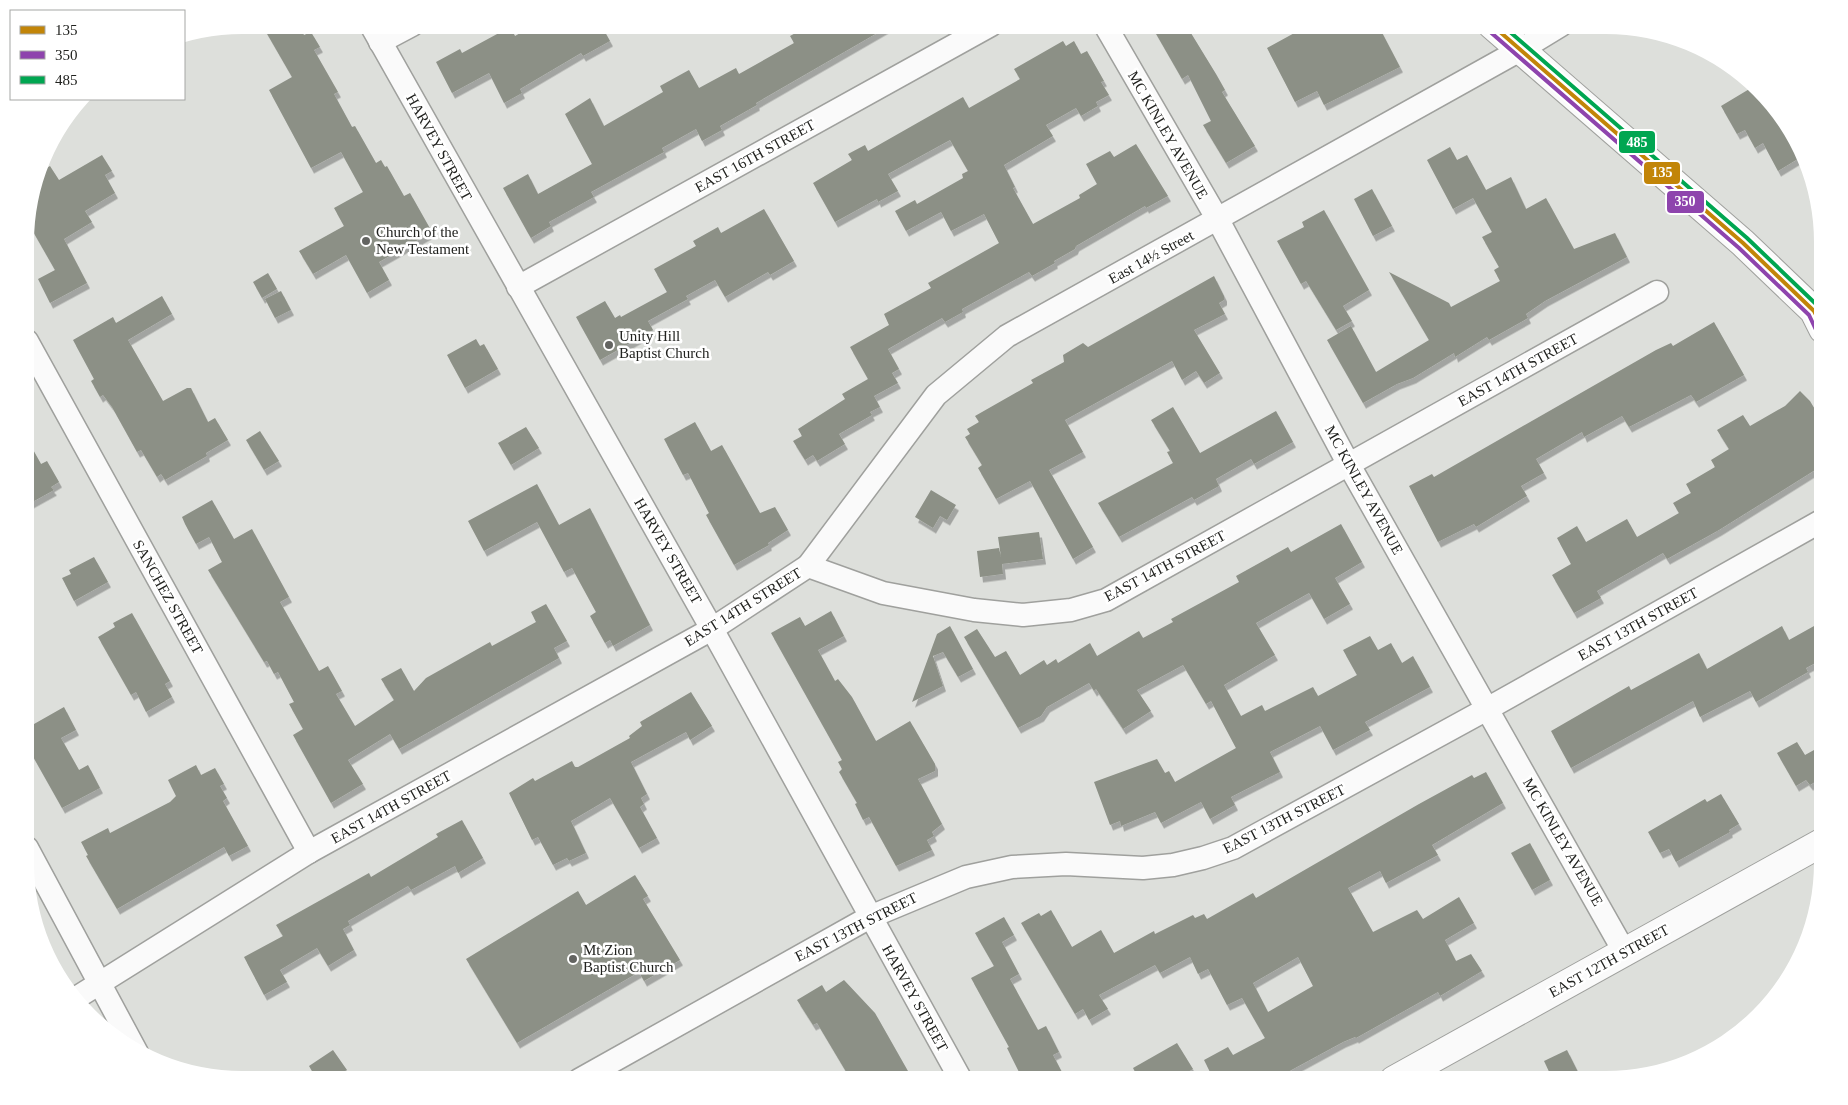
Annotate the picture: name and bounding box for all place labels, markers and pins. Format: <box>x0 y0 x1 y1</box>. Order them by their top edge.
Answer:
place label: Church of the New Testament <box>376 224 470 257</box>
marker: Church of the New Testament <box>360 235 372 247</box>
place label: Unity Hill Baptist Church <box>619 328 710 361</box>
marker: Unity Hill Baptist Church <box>603 339 615 351</box>
place label: Mt Zion Baptist Church <box>583 942 674 975</box>
marker: Mt Zion Baptist Church <box>567 953 579 965</box>

